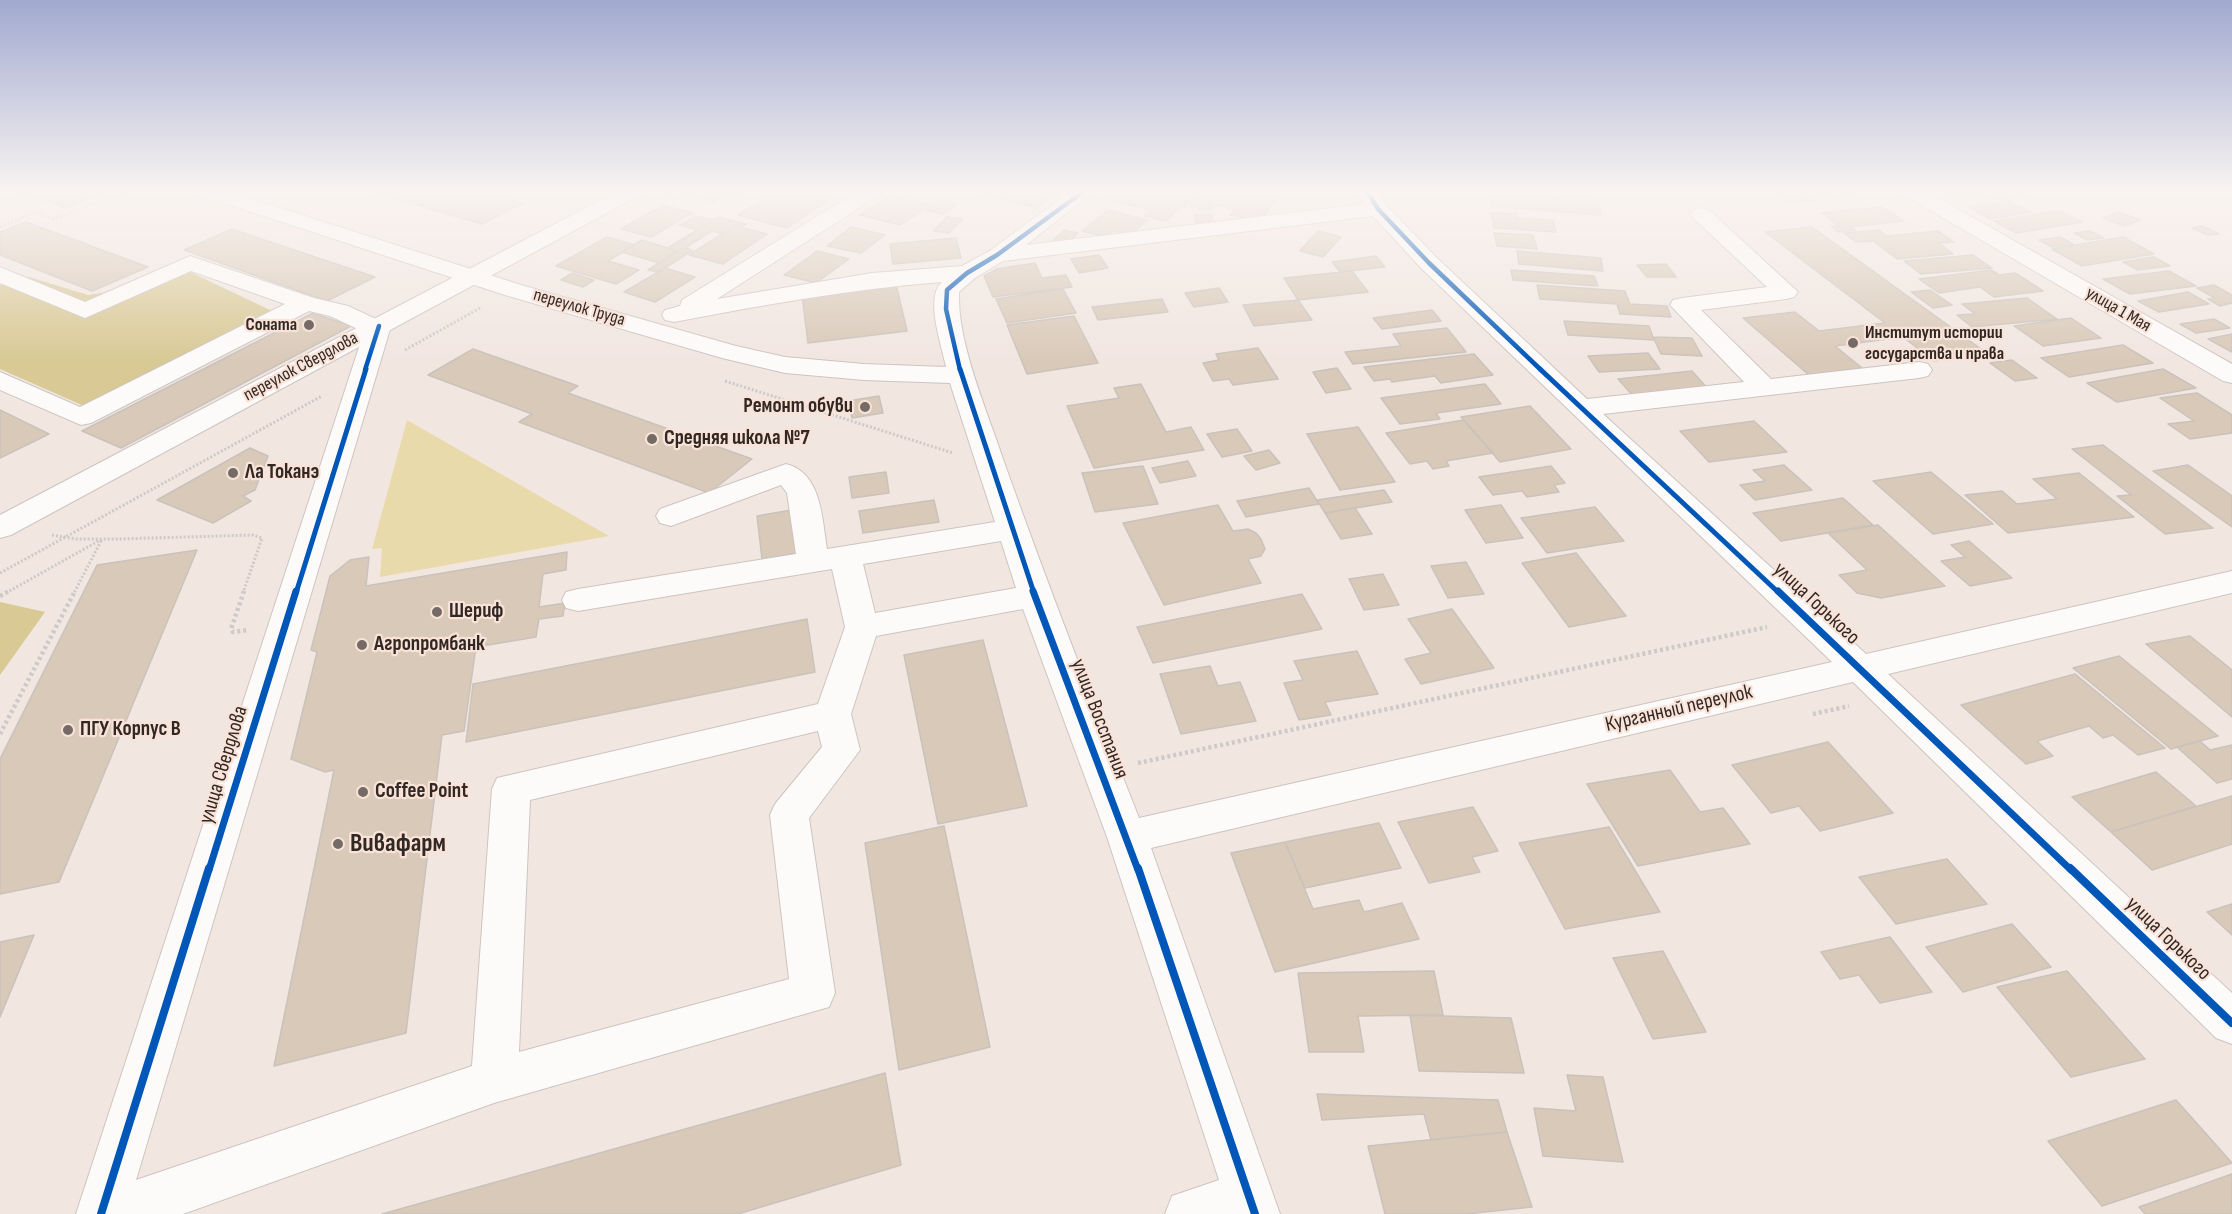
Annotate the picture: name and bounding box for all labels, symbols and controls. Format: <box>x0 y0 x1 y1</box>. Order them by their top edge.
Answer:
street label: улица 1 Мая <box>2082 283 2154 337</box>
street label: переулок Труда <box>531 285 627 331</box>
place label: Соната <box>246 314 297 336</box>
marker: Соната <box>302 318 316 332</box>
place label: Институт истории государства и права <box>1865 322 2004 364</box>
street label: переулок Свердлова <box>240 328 362 406</box>
marker: Институт истории государства и права <box>1846 336 1860 350</box>
place label: Ремонт обуви <box>743 394 853 420</box>
marker: Ремонт обуви <box>858 400 872 414</box>
place label: Средняя школа №7 <box>664 426 810 452</box>
marker: Средняя школа №7 <box>645 432 659 446</box>
place label: Ла Токанэ <box>245 460 319 486</box>
marker: Ла Токанэ <box>226 466 240 480</box>
street label: улица Горького <box>1767 558 1865 650</box>
place label: Шериф <box>449 599 503 625</box>
marker: Шериф <box>430 605 444 619</box>
place label: Агропромбанк <box>374 632 485 658</box>
marker: Агропромбанк <box>355 638 369 652</box>
street label: улица Восстания <box>1065 656 1133 782</box>
street label: Курганный переулок <box>1603 680 1755 738</box>
street label: улица Свердлова <box>194 703 254 827</box>
place label: ПГУ Корпус В <box>80 717 181 743</box>
marker: ПГУ Корпус В <box>61 723 75 737</box>
place label: Coffee Point <box>375 779 468 805</box>
marker: Coffee Point <box>356 785 370 799</box>
place label: Вивафарм <box>350 828 446 860</box>
marker: Вивафарм <box>331 837 345 851</box>
street label: улица Горького <box>2120 892 2216 986</box>

